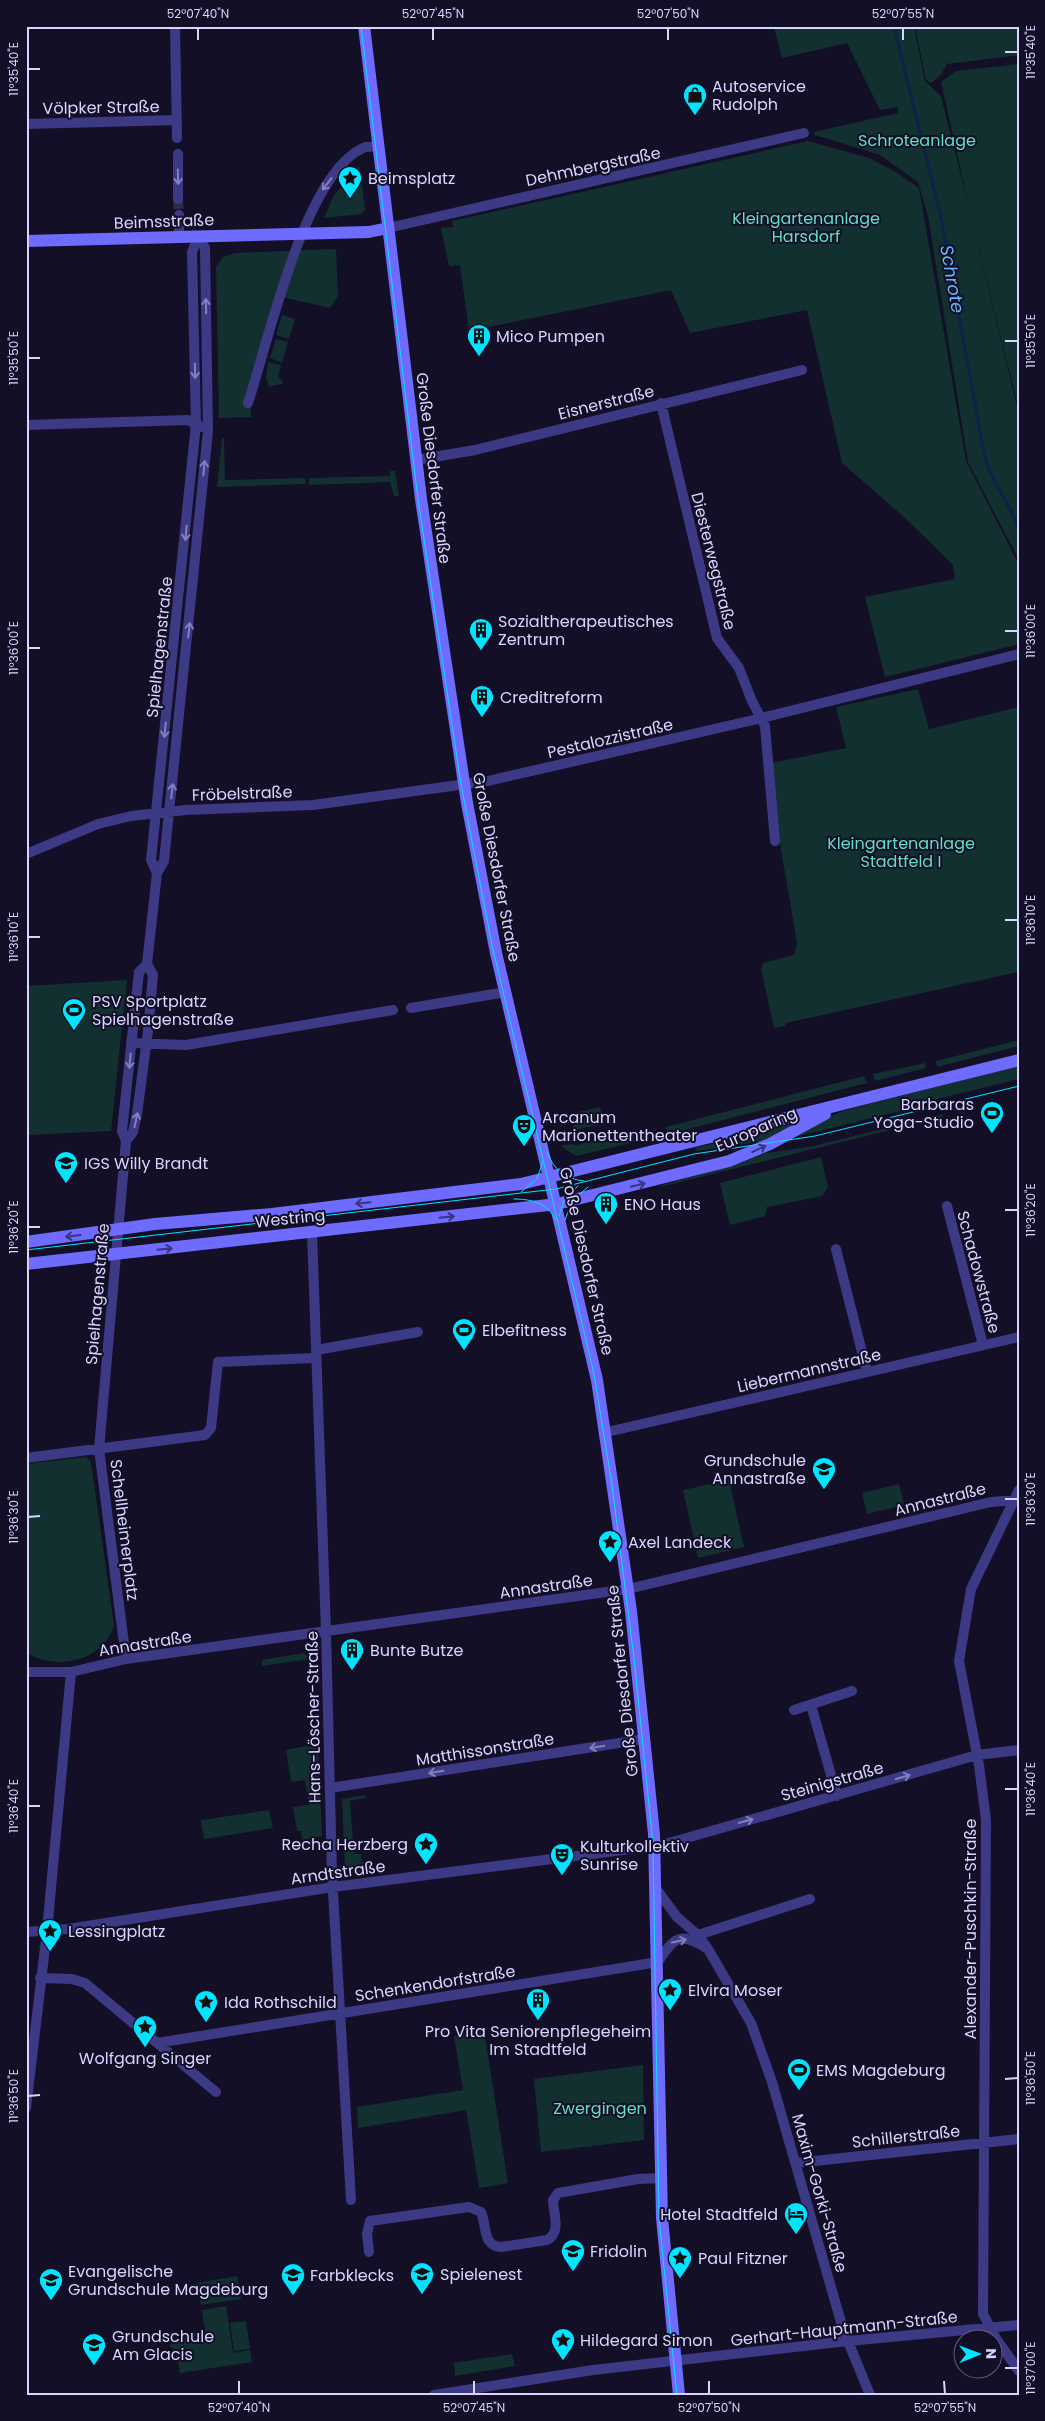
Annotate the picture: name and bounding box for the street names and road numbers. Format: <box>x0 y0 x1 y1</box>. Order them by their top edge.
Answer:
street label: Völpker Straße <box>42 95 160 120</box>
street label: Dehmbergstraße <box>524 141 663 192</box>
street label: Beimsstraße <box>114 208 215 235</box>
street label: Große Diesdorfer Straße <box>410 371 457 565</box>
street label: Eisnerstraße <box>556 379 657 426</box>
street label: Diesterwegstraße <box>685 490 742 632</box>
street label: Spielhagenstraße <box>141 575 178 719</box>
street label: Pestalozzistraße <box>545 713 675 764</box>
street label: Große Diesdorfer Straße <box>467 770 526 964</box>
street label: Fröbelstraße <box>191 780 293 807</box>
street label: Europaring <box>712 1101 801 1158</box>
street label: Große Diesdorfer Straße <box>554 1165 619 1358</box>
street label: Westring <box>254 1203 326 1234</box>
street label: Schadowstraße <box>951 1208 1006 1336</box>
street label: Spielhagenstraße <box>80 1222 115 1366</box>
street label: Liebermannstraße <box>735 1343 883 1398</box>
street label: Schellheimerplatz <box>104 1458 145 1602</box>
street label: Annastraße <box>892 1477 989 1522</box>
street label: Annastraße <box>498 1569 594 1604</box>
street label: Große Diesdorfer Straße <box>601 1584 644 1778</box>
street label: Annastraße <box>97 1625 193 1662</box>
street label: Hans-Löscher-Straße <box>300 1631 327 1803</box>
street label: Matthissonstraße <box>414 1727 556 1772</box>
street label: Steinigstraße <box>778 1756 886 1807</box>
street label: Alexander-Puschkin-Straße <box>959 1819 982 2039</box>
street label: Arndtstraße <box>289 1854 387 1891</box>
street label: Schenkendorfstraße <box>353 1959 517 2008</box>
street label: Maxim-Gorki-Straße <box>786 2111 853 2275</box>
street label: Schillerstraße <box>851 2119 961 2154</box>
street label: Gerhart-Hauptmann-Straße <box>729 2305 959 2352</box>

